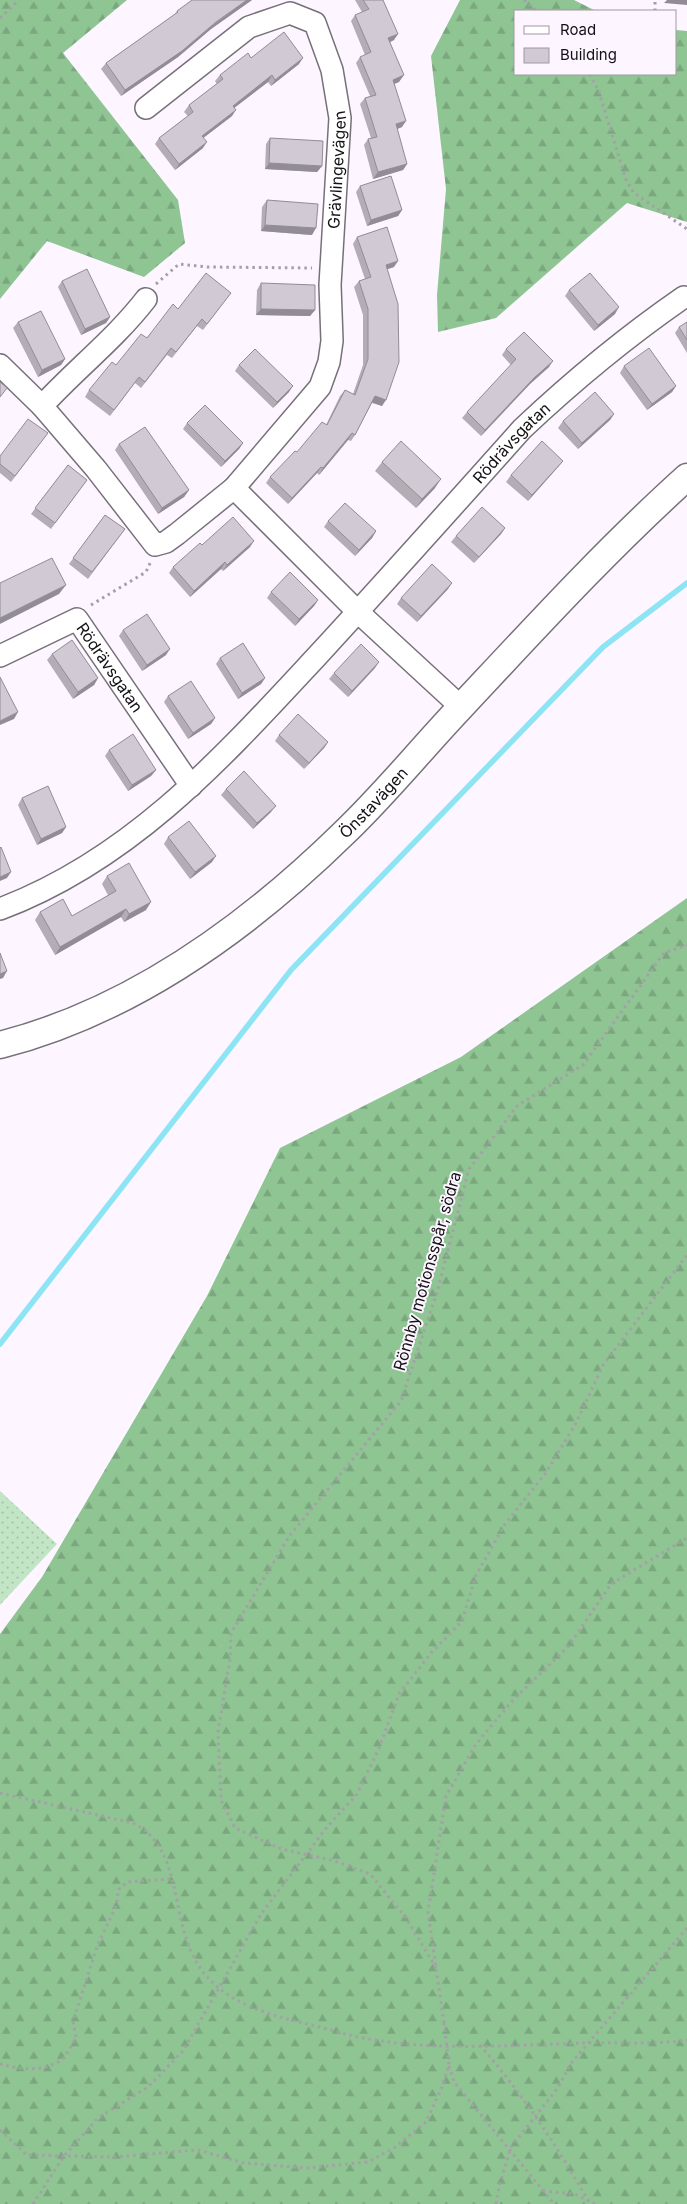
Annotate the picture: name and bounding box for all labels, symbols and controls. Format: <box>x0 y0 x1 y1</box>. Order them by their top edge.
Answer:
legend <box>514 10 677 75</box>
text: Road <box>560 20 596 39</box>
text: Building <box>560 45 617 64</box>
street label: Grävlingevägen <box>323 109 350 229</box>
street label: Rödrävsgatan <box>468 398 554 487</box>
street label: Rödrävsgatan <box>72 619 148 716</box>
street label: Önstavägen <box>335 763 412 842</box>
street label: Rönnby motionsspår, södra <box>389 1169 465 1373</box>

